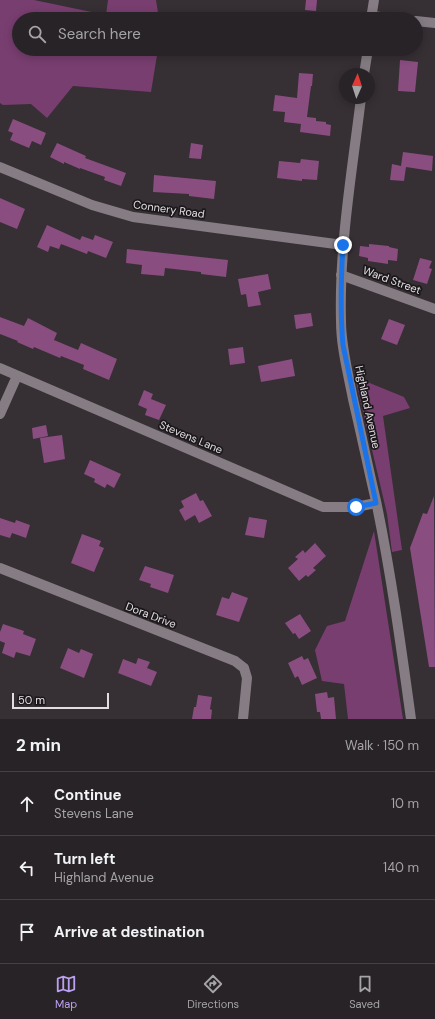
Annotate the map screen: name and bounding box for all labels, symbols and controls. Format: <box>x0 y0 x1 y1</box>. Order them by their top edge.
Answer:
search box <box>12 12 423 56</box>
icon: search <box>26 23 48 45</box>
text: Search here <box>58 24 141 44</box>
north arrow <box>339 68 375 104</box>
street label: Connery Road <box>132 197 206 221</box>
route end <box>334 236 352 254</box>
street label: Ward Street <box>361 263 423 297</box>
street label: Highland Avenue <box>352 364 384 450</box>
street label: Stevens Lane <box>157 417 225 457</box>
route start <box>347 498 365 516</box>
street label: Dora Drive <box>124 599 178 631</box>
scale bar <box>12 691 109 710</box>
text: 50 m <box>18 693 45 707</box>
text: 2 min <box>16 734 61 756</box>
text: Walk · 150 m <box>345 737 419 754</box>
text: Continue <box>54 785 122 805</box>
icon: ahead <box>16 793 38 815</box>
text: 10 m <box>391 795 419 812</box>
text: Stevens Lane <box>54 805 134 822</box>
text: Turn left <box>54 849 115 869</box>
icon: left <box>16 857 38 879</box>
text: 140 m <box>383 859 419 876</box>
text: Highland Avenue <box>54 869 154 886</box>
icon: arrive <box>16 921 38 943</box>
text: Arrive at destination <box>54 922 205 942</box>
tab: Map <box>55 973 77 1011</box>
tab: Directions <box>187 973 239 1011</box>
tab: Saved <box>349 973 380 1011</box>

